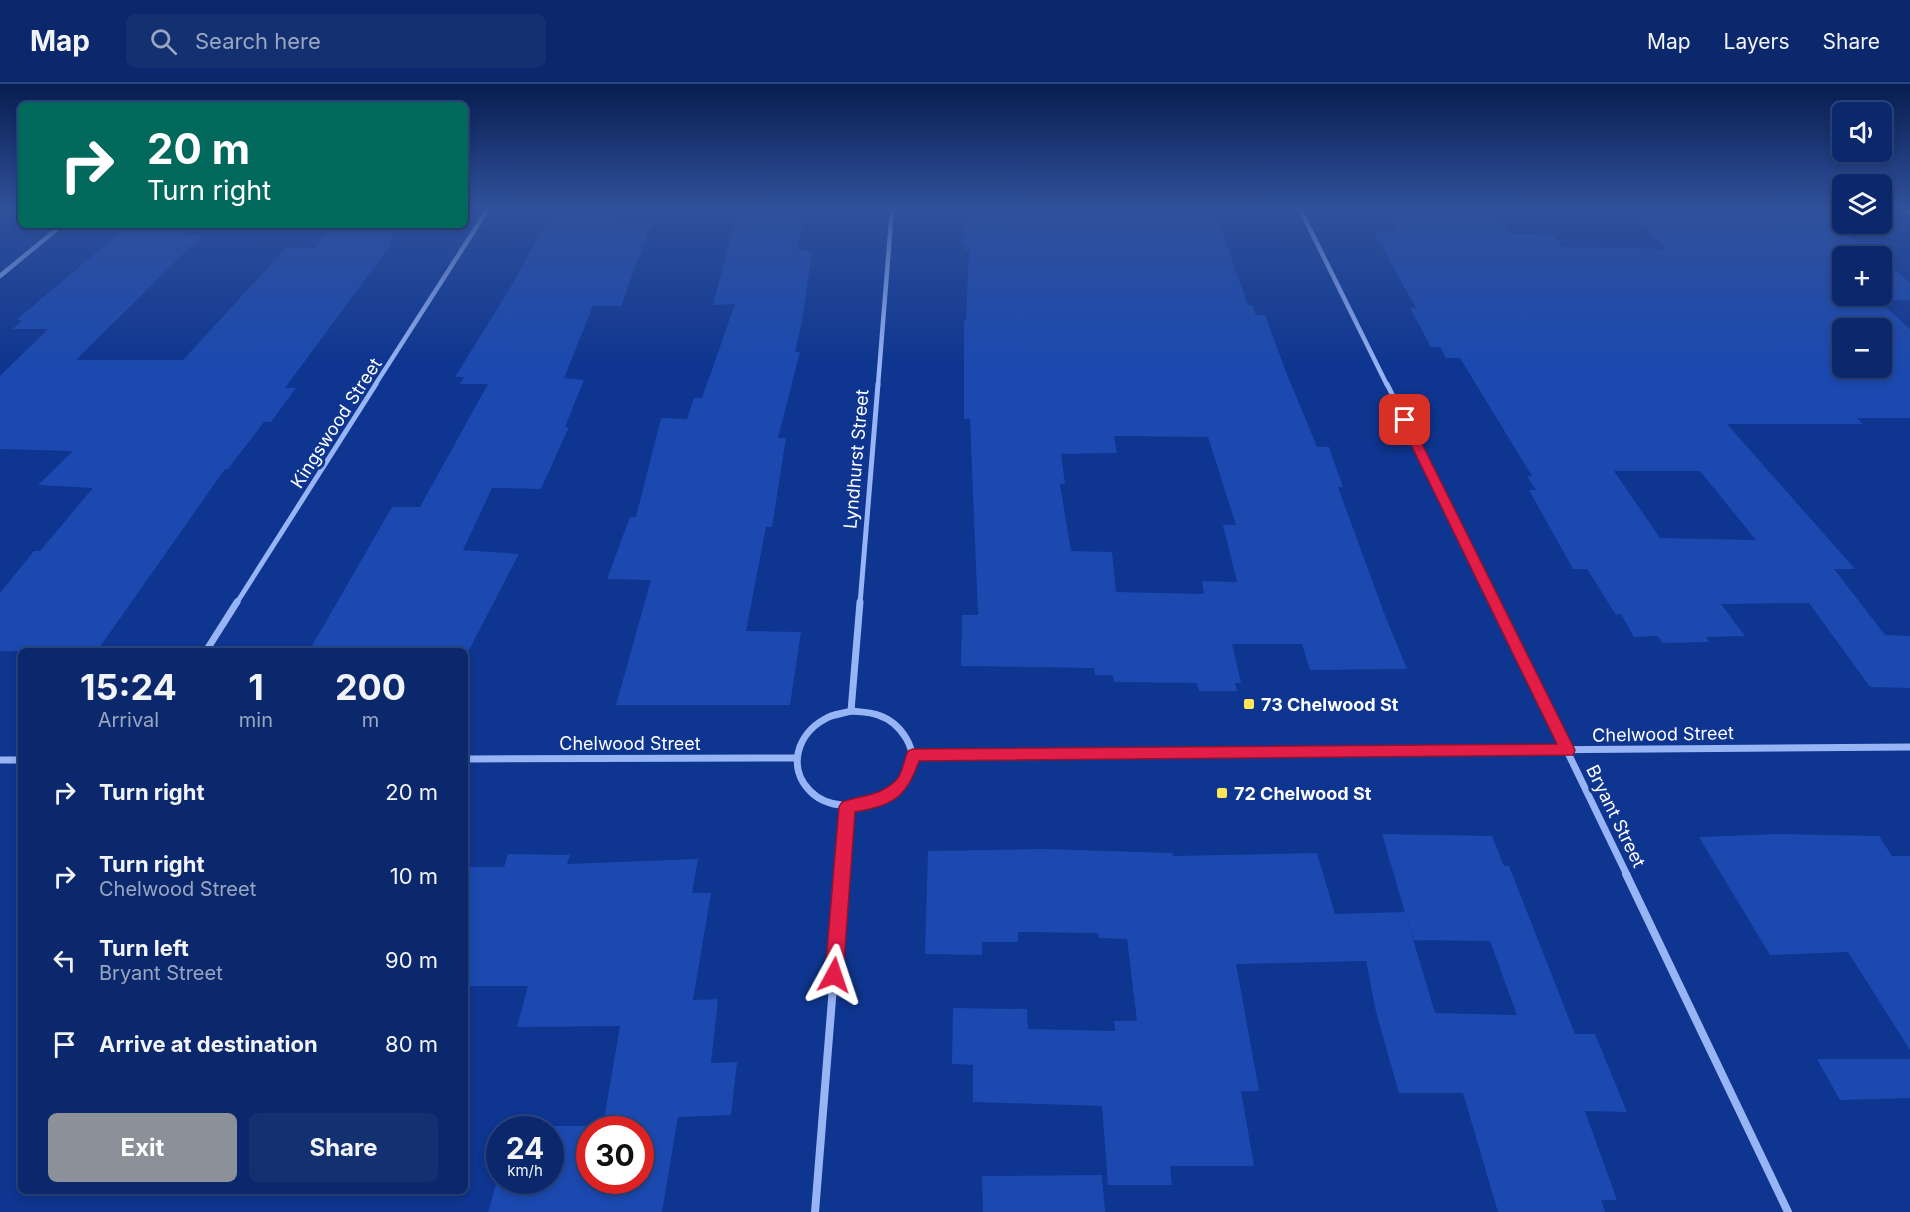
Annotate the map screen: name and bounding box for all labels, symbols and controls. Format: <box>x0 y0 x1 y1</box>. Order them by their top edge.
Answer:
search box <box>126 14 546 68</box>
text: Map <box>30 24 90 58</box>
icon: search <box>147 25 180 58</box>
text: Search here <box>195 28 321 54</box>
text: Map <box>1647 29 1691 54</box>
text: Layers <box>1724 29 1790 54</box>
text: Share <box>1823 29 1880 54</box>
map controls <box>1832 102 1892 378</box>
button: sound <box>1832 102 1892 162</box>
text: 20 m <box>147 123 250 174</box>
icon: right <box>48 126 126 204</box>
text: Turn right <box>147 174 271 207</box>
button: layers <box>1832 174 1892 234</box>
button: + <box>1832 246 1892 306</box>
button: − <box>1832 318 1892 378</box>
street label: Kingswood Street <box>286 354 386 492</box>
street label: Lyndhurst Street <box>839 388 873 530</box>
pin <box>1379 394 1430 445</box>
icon: arrive <box>1388 403 1421 436</box>
text: 15:24 <box>80 665 177 709</box>
text: 1 <box>248 665 264 709</box>
text: 200 <box>335 665 406 709</box>
place label: 73 Chelwood St <box>1261 694 1399 715</box>
marker: 73 Chelwood St <box>1242 697 1256 711</box>
text: Arrival <box>98 708 159 732</box>
text: min <box>239 708 273 732</box>
text: m <box>362 708 379 732</box>
street label: Chelwood Street <box>1592 722 1734 746</box>
street label: Chelwood Street <box>559 733 701 754</box>
street label: Bryant Street <box>1582 761 1650 871</box>
icon: right <box>48 776 81 809</box>
text: Turn right <box>99 779 205 805</box>
text: 20 m <box>385 779 438 805</box>
place label: 72 Chelwood St <box>1234 783 1372 804</box>
marker: 72 Chelwood St <box>1215 786 1229 800</box>
text: Turn right <box>99 851 205 877</box>
icon: right <box>48 860 81 893</box>
text: 10 m <box>390 863 438 889</box>
text: Chelwood Street <box>99 877 256 901</box>
text: Turn left <box>99 935 189 961</box>
position arrow <box>802 943 866 1007</box>
icon: left <box>48 944 81 977</box>
text: 90 m <box>385 947 438 973</box>
text: Bryant Street <box>99 961 223 985</box>
icon: arrive <box>48 1028 81 1061</box>
text: Arrive at destination <box>99 1031 318 1057</box>
text: 80 m <box>385 1031 438 1057</box>
button: Exit <box>48 1113 237 1182</box>
button: Share <box>249 1113 438 1182</box>
speed limit sign: 30 <box>576 1116 654 1194</box>
text: 24 <box>506 1130 544 1166</box>
text: km/h <box>507 1161 543 1180</box>

